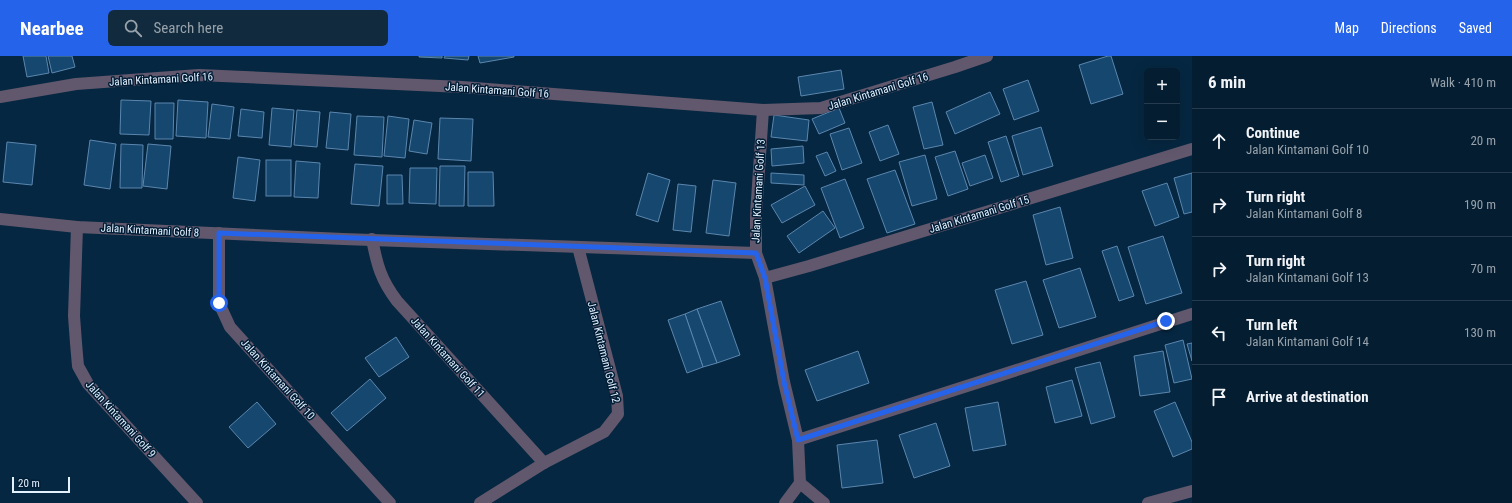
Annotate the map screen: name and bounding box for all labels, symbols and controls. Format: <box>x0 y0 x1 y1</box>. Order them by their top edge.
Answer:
search box <box>108 10 388 46</box>
text: Nearbee <box>20 17 84 40</box>
icon: search <box>122 17 144 39</box>
text: Search here <box>154 19 223 37</box>
text: Map <box>1335 20 1359 36</box>
text: Directions <box>1381 20 1437 36</box>
text: Saved <box>1459 20 1492 36</box>
map controls <box>1144 68 1180 140</box>
button: + <box>1144 68 1180 104</box>
street label: Jalan Kintamani Golf 16 <box>109 70 213 89</box>
street label: Jalan Kintamani Golf 16 <box>827 70 930 113</box>
text: 6 min <box>1208 72 1246 92</box>
text: Walk · 410 m <box>1430 75 1496 90</box>
street label: Jalan Kintamani Golf 16 <box>445 80 549 101</box>
button: − <box>1144 104 1180 140</box>
text: Continue <box>1246 124 1300 142</box>
icon: ahead <box>1208 130 1230 152</box>
text: 20 m <box>1470 133 1496 148</box>
street label: Jalan Kintamani Golf 13 <box>749 139 768 243</box>
text: Jalan Kintamani Golf 10 <box>1246 142 1369 157</box>
text: Turn right <box>1246 188 1305 206</box>
street label: Jalan Kintamani Golf 15 <box>928 193 1031 236</box>
icon: right <box>1208 194 1230 216</box>
text: 190 m <box>1464 197 1496 212</box>
text: Jalan Kintamani Golf 8 <box>1246 206 1362 221</box>
street label: Jalan Kintamani Golf 8 <box>100 221 200 240</box>
text: Turn right <box>1246 252 1305 270</box>
icon: right <box>1208 258 1230 280</box>
text: 70 m <box>1470 261 1496 276</box>
text: Jalan Kintamani Golf 13 <box>1246 270 1369 285</box>
route start <box>210 294 228 312</box>
street label: Jalan Kintamani Golf 12 <box>585 300 622 404</box>
route end <box>1157 312 1175 330</box>
street label: Jalan Kintamani Golf 11 <box>408 314 487 400</box>
text: Turn left <box>1246 316 1297 334</box>
icon: left <box>1208 322 1230 344</box>
text: 130 m <box>1464 325 1496 340</box>
text: Jalan Kintamani Golf 14 <box>1246 334 1369 349</box>
street label: Jalan Kintamani Golf 10 <box>238 336 317 422</box>
street label: Jalan Kintamani Golf 9 <box>83 378 158 460</box>
icon: arrive <box>1208 386 1230 408</box>
text: Arrive at destination <box>1246 388 1369 406</box>
scale bar <box>12 475 70 494</box>
text: 20 m <box>18 477 40 490</box>

